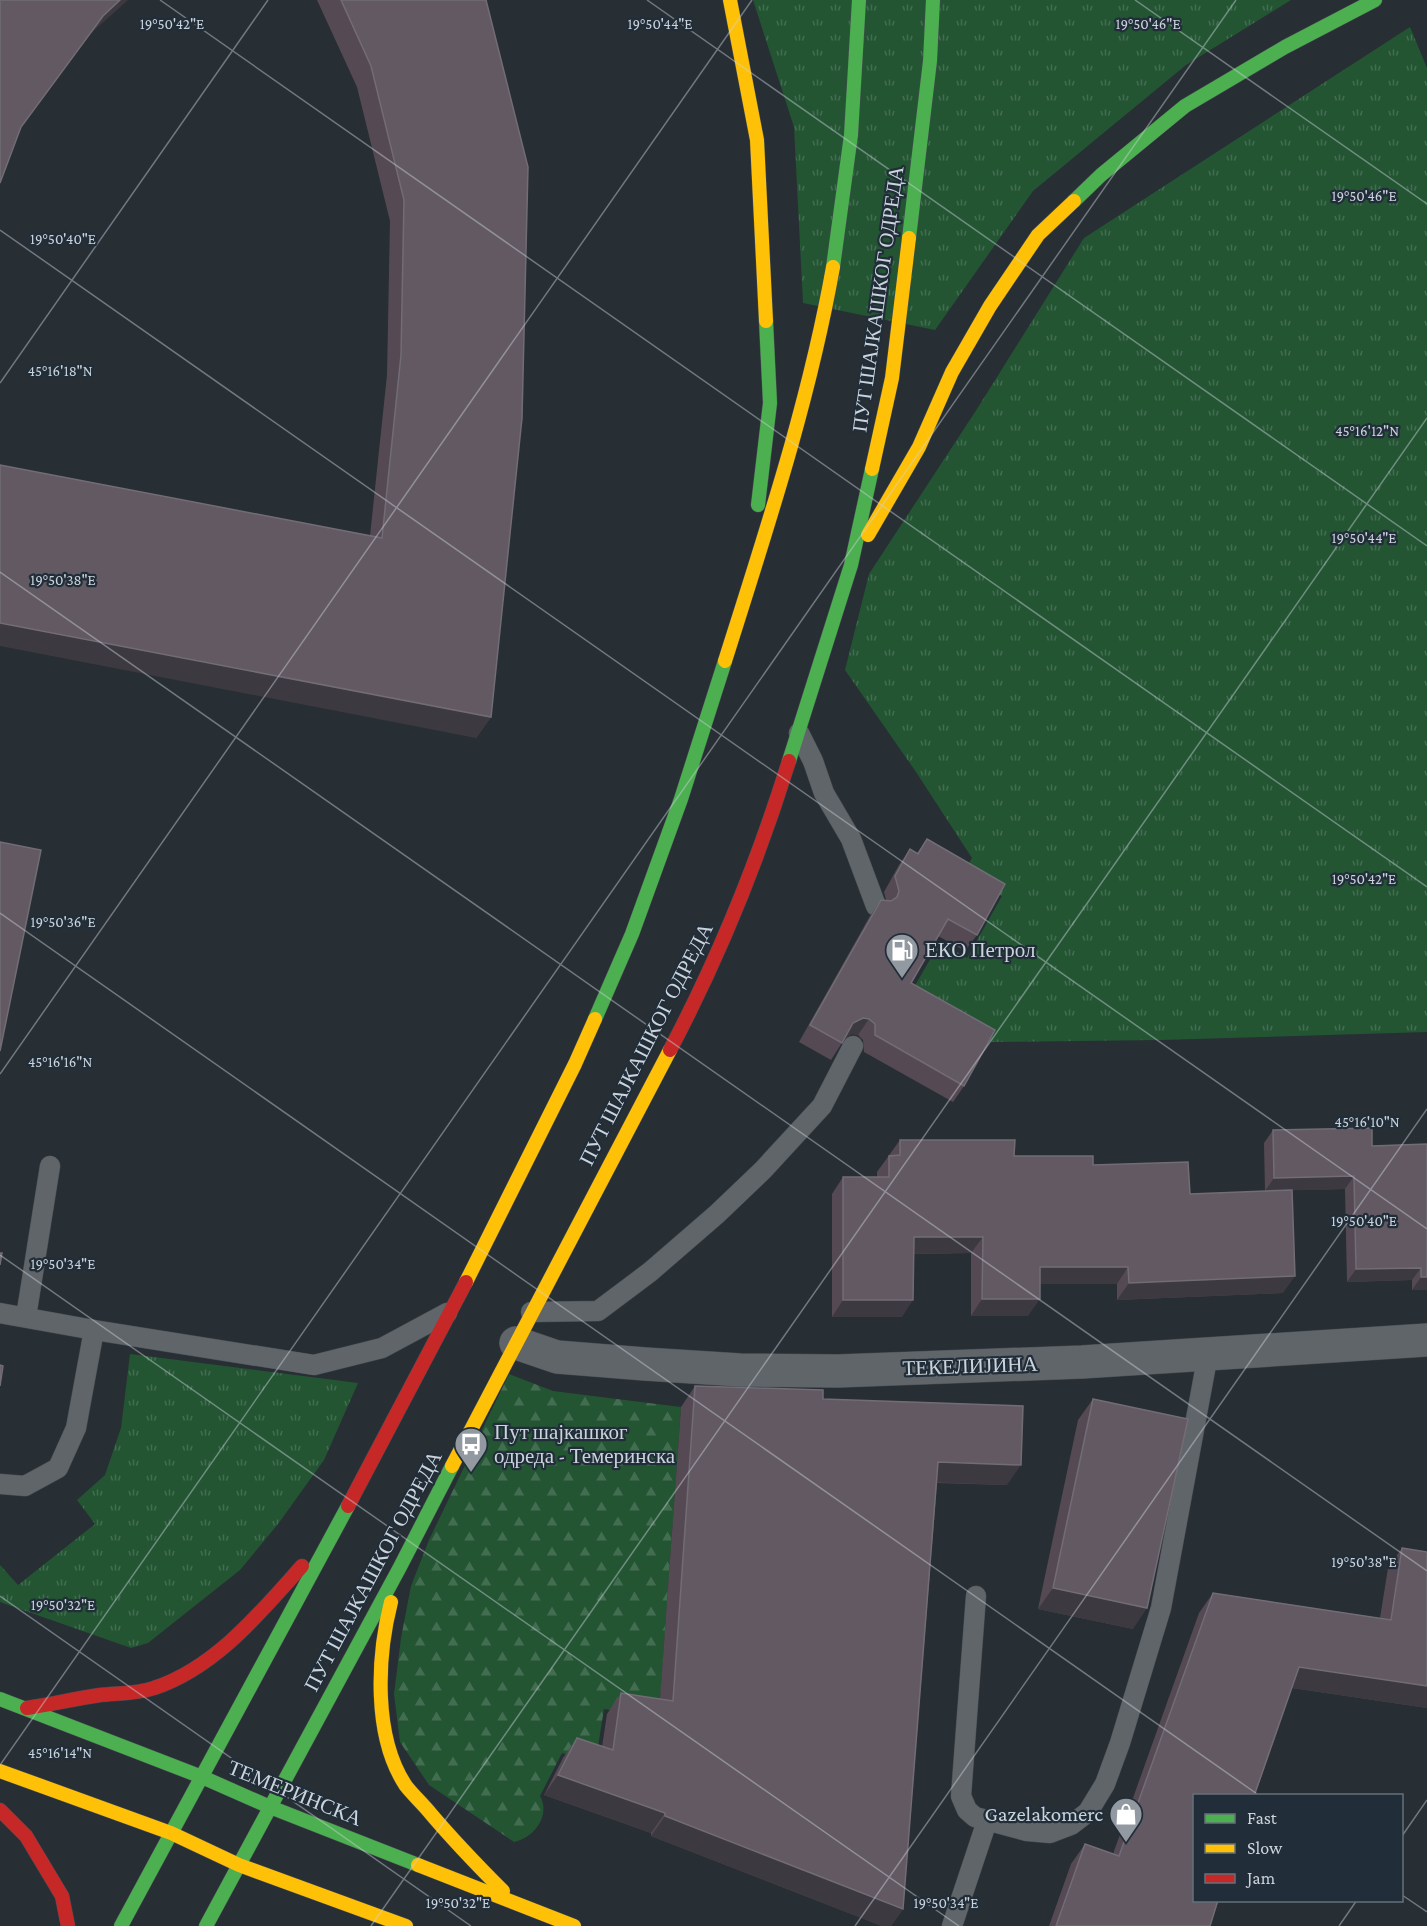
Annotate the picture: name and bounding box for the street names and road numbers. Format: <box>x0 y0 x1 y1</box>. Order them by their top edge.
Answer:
street label: ПУТ ШАЈКАШКОГ ОДРЕДА <box>847 163 909 434</box>
street label: ПУТ ШАЈКАШКОГ ОДРЕДА <box>574 918 718 1169</box>
street label: ТЕКЕЛИЈИНА <box>902 1352 1039 1380</box>
street label: ПУТ ШАЈКАШКОГ ОДРЕДА <box>299 1446 447 1695</box>
street label: ТЕМЕРИНСКА <box>225 1755 366 1831</box>

